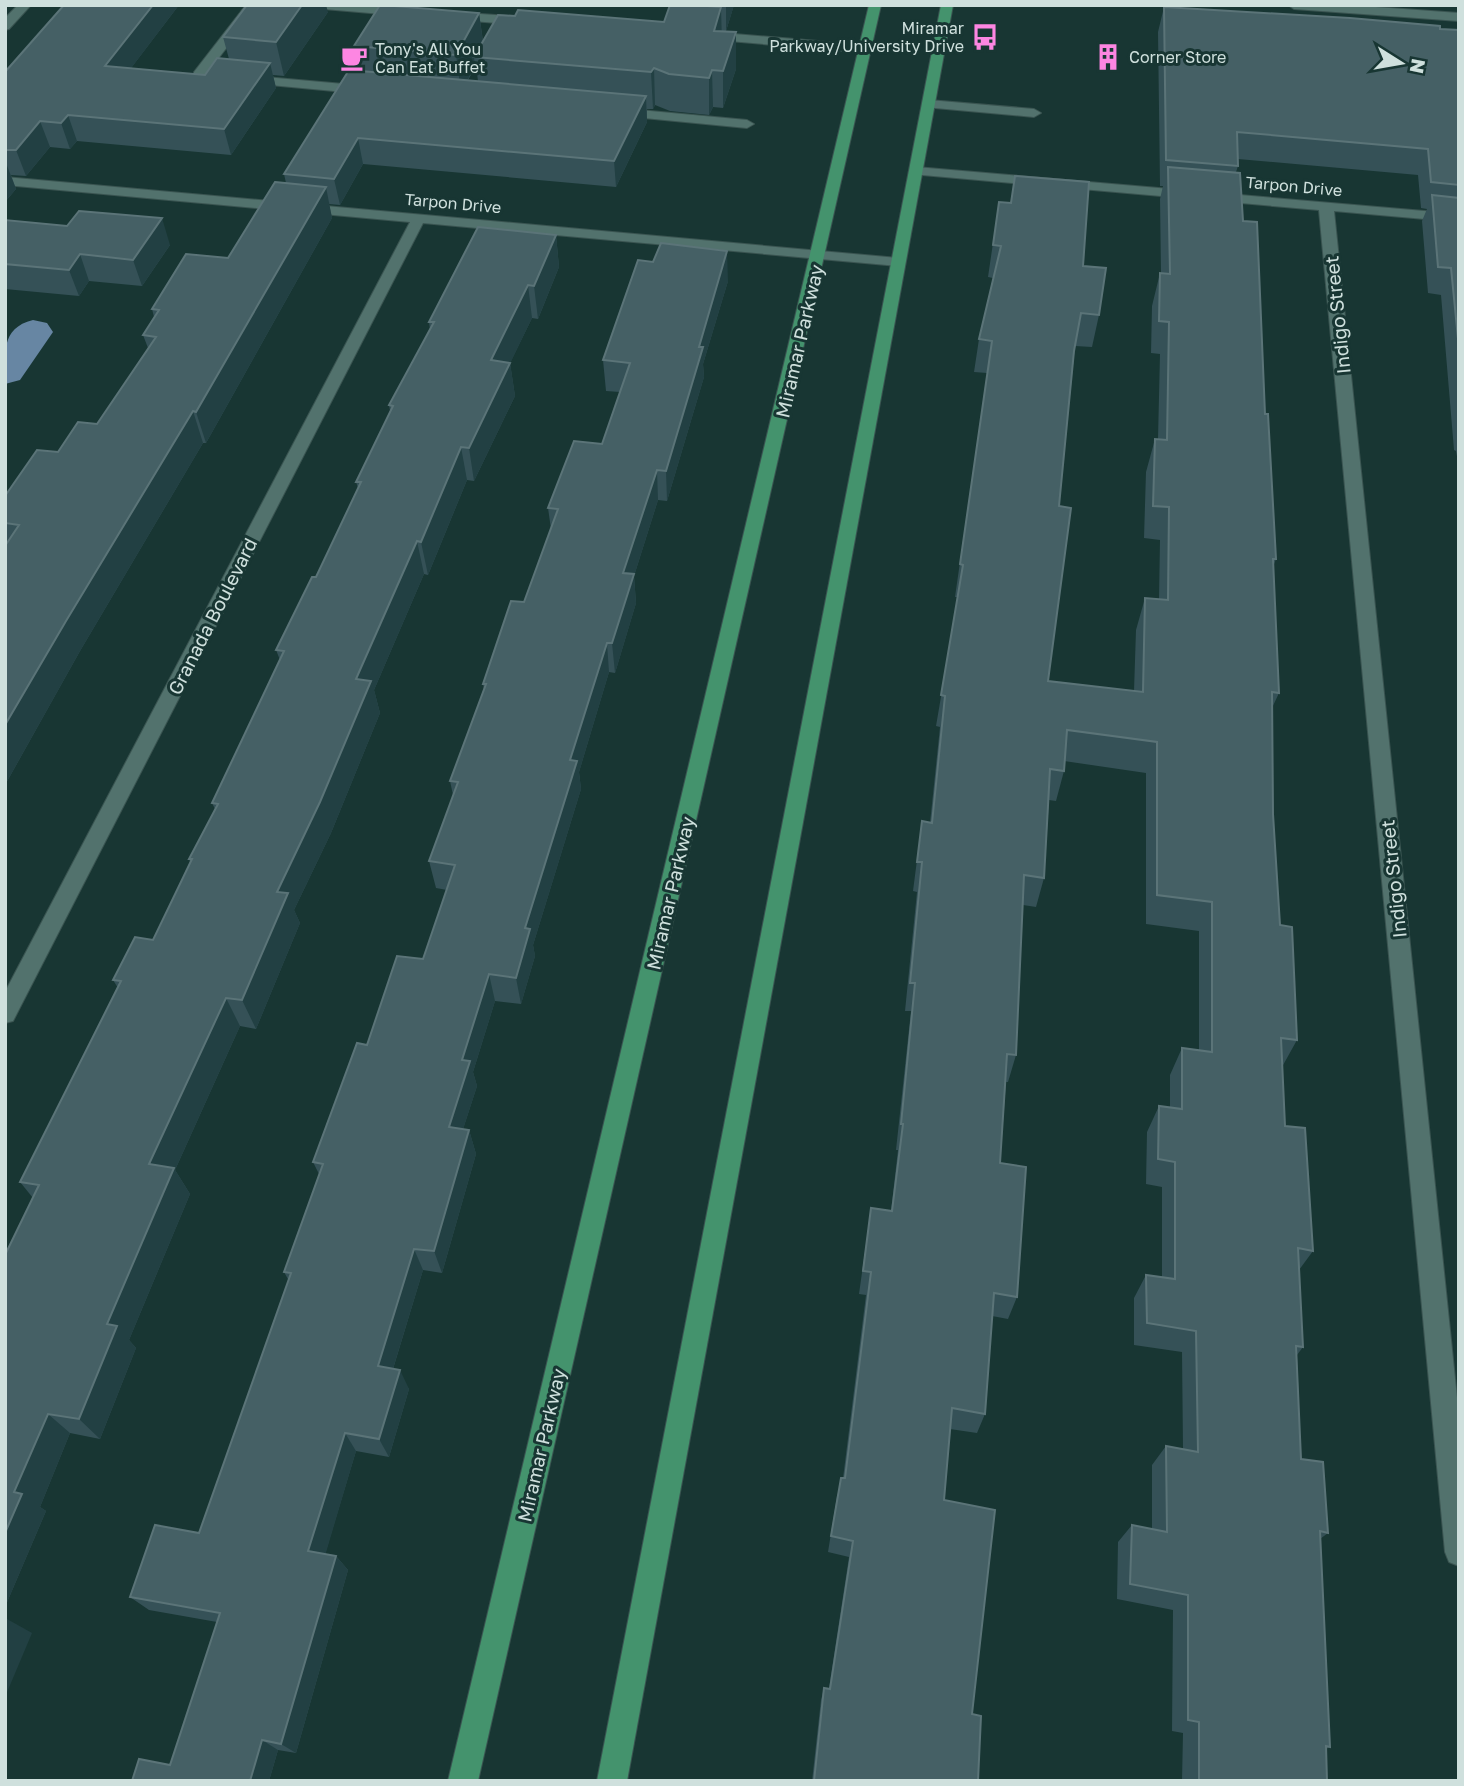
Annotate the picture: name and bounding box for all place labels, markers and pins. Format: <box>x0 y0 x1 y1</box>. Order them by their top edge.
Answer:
place label: Miramar Parkway/University Drive <box>769 18 964 56</box>
bus stop icon: Miramar Parkway/University Drive <box>970 22 1000 52</box>
place label: Tony's All You Can Eat Buffet <box>375 39 485 77</box>
building icon: Corner Store <box>1093 42 1123 72</box>
cafe icon: Tony's All You Can Eat Buffet <box>339 43 369 73</box>
place label: Corner Store <box>1129 47 1226 67</box>

